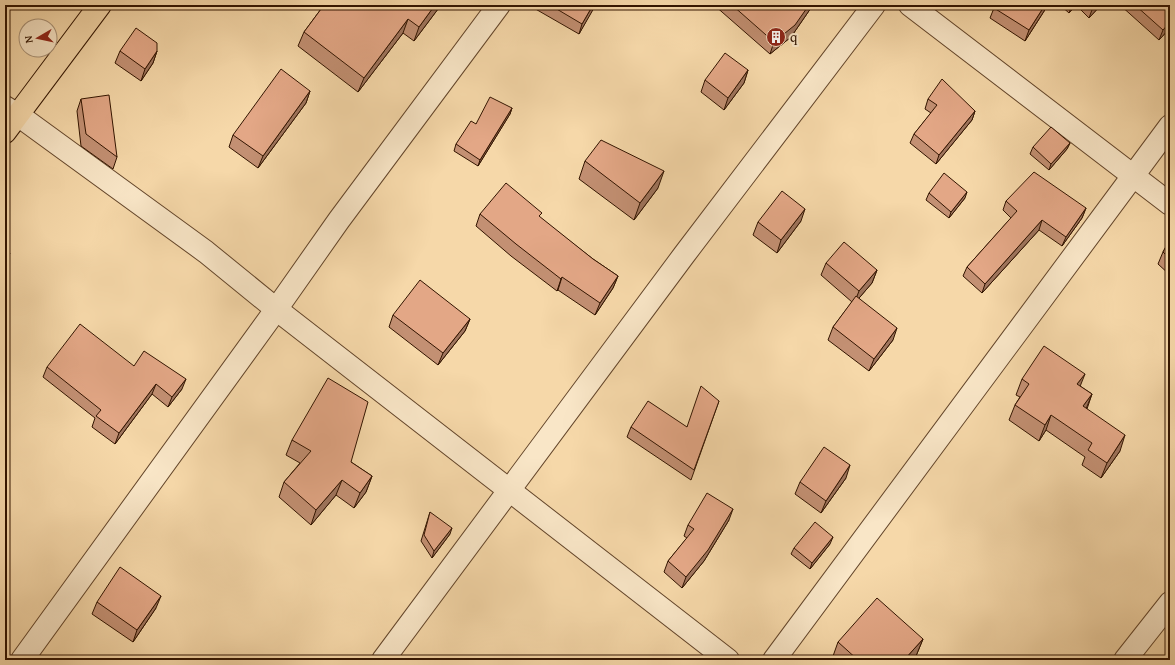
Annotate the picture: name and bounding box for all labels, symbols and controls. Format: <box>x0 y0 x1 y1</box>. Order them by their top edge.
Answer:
north arrow <box>18 18 58 58</box>
building icon: q <box>765 26 787 48</box>
place label: q <box>790 27 798 47</box>
text: N <box>20 34 37 44</box>

